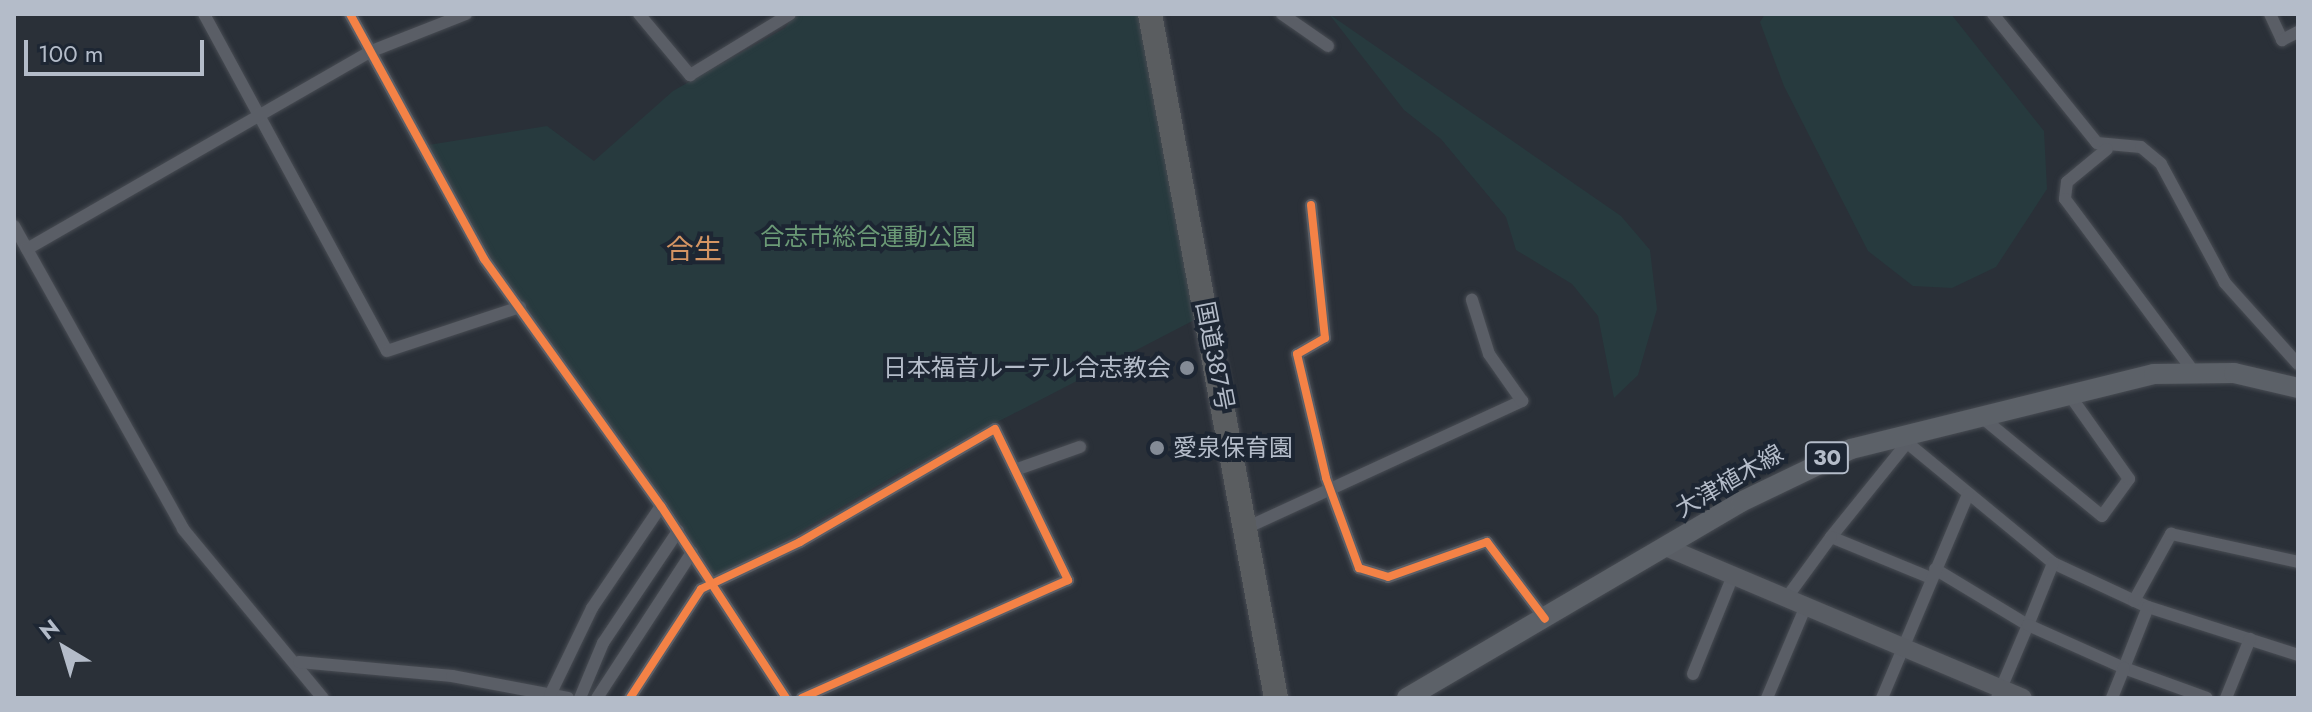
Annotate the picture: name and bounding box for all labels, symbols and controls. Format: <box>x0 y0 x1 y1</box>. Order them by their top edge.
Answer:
scale bar <box>28 24 208 74</box>
text: 100 m <box>38 36 104 71</box>
park label: 合志市総合運動公園 <box>760 223 976 251</box>
district label: 合生 <box>666 233 722 267</box>
street label: 国道387号 <box>1190 299 1240 413</box>
place label: 日本福音ルーテル合志教会 <box>883 354 1171 382</box>
marker: 日本福音ルーテル合志教会 <box>1178 359 1196 377</box>
place label: 愛泉保育園 <box>1173 434 1293 462</box>
marker: 愛泉保育園 <box>1148 439 1166 457</box>
street label: 大津植木線 <box>1670 439 1788 523</box>
road number: 30 <box>1803 440 1851 476</box>
north arrow <box>24 608 104 688</box>
text: N <box>32 611 66 647</box>

